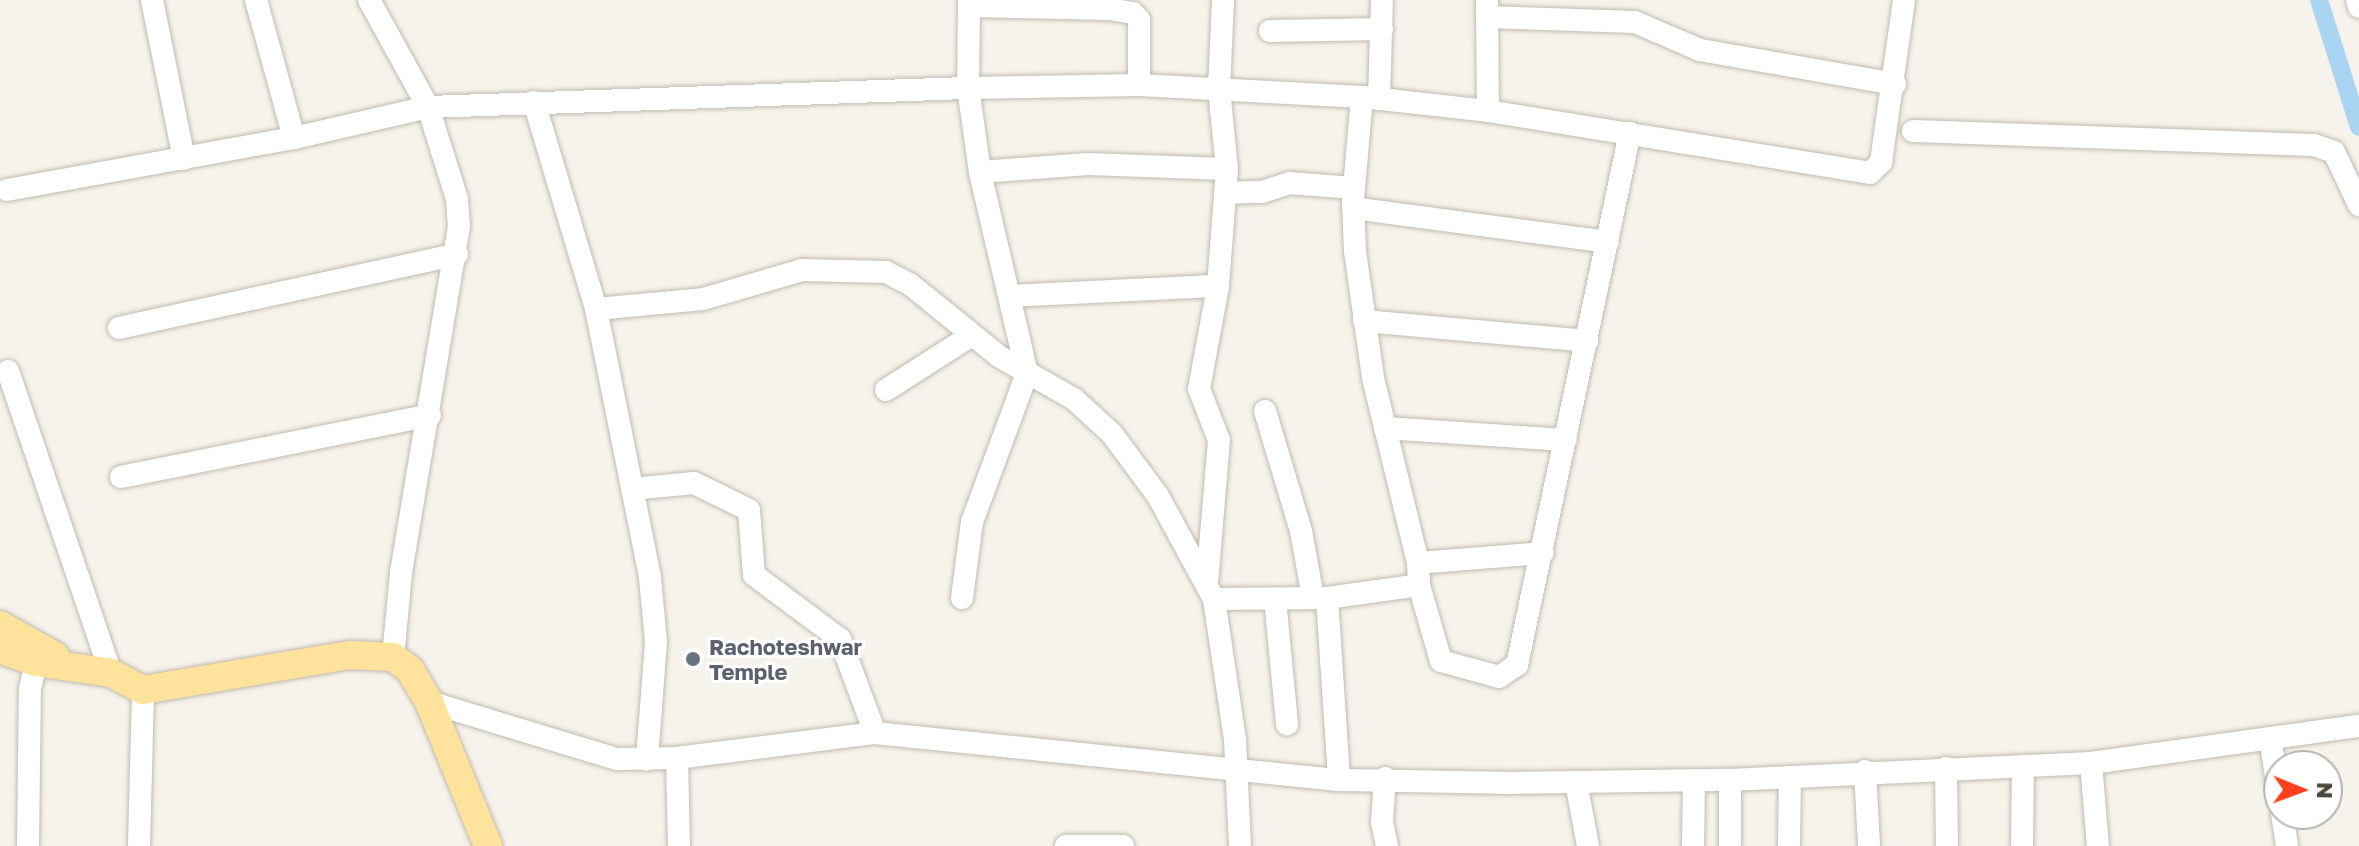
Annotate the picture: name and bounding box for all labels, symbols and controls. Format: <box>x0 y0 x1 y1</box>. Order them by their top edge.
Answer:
place label: Rachoteshwar Temple <box>709 633 862 684</box>
marker: Rachoteshwar Temple <box>684 650 702 668</box>
north arrow <box>2263 750 2343 830</box>
text: N <box>2312 782 2339 799</box>

